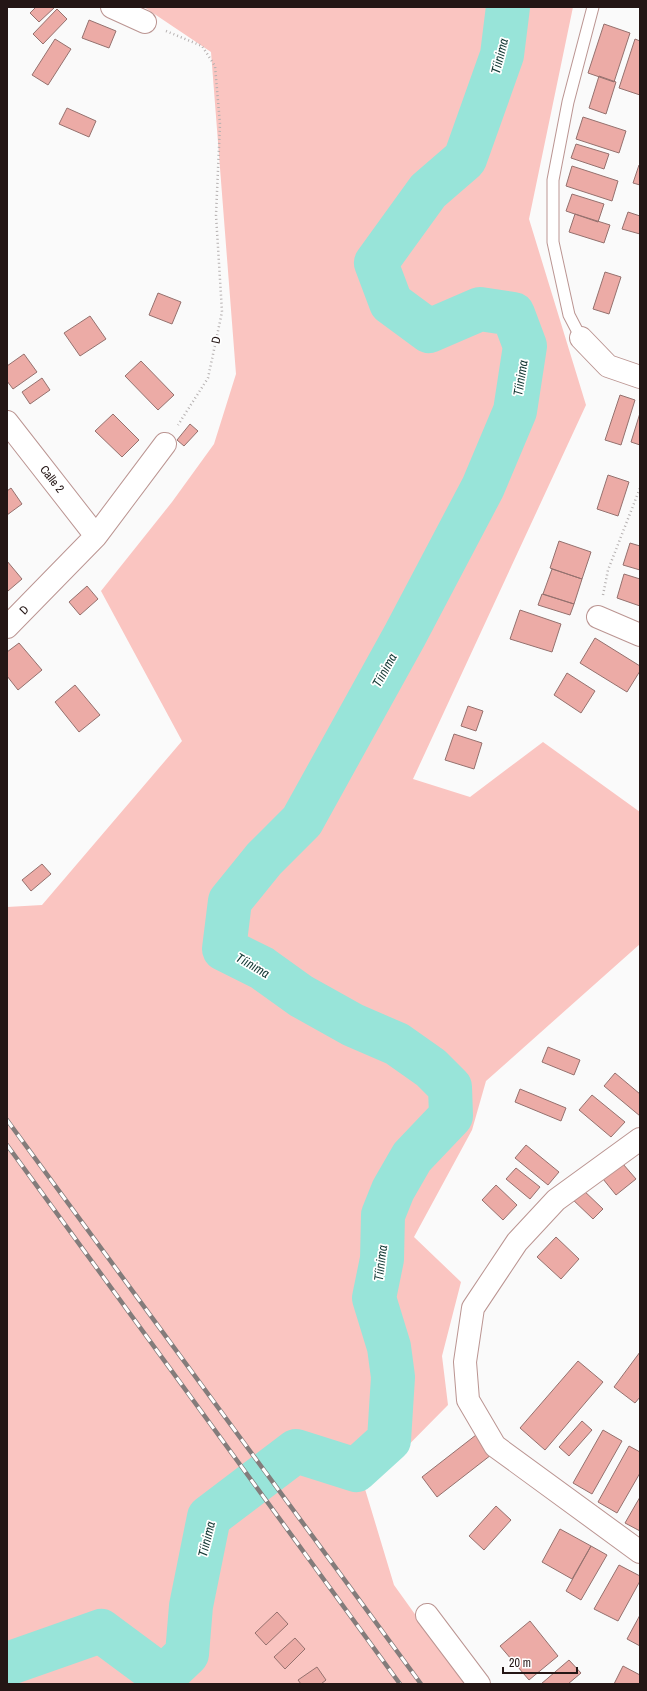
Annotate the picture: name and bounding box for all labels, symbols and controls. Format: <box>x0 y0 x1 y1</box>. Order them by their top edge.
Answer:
water label: Tíinima <box>487 36 512 76</box>
street label: D <box>207 335 225 345</box>
water label: Tíinima <box>509 359 532 397</box>
street label: Calle 2 <box>36 462 68 496</box>
street label: D <box>16 602 32 618</box>
water label: Tíinima <box>368 650 401 690</box>
water label: Tíinima <box>233 949 273 982</box>
water label: Tíinima <box>370 1244 391 1282</box>
water label: Tíinima <box>194 1519 219 1559</box>
scale bar <box>503 1649 577 1675</box>
text: 20 m <box>509 1655 531 1671</box>

